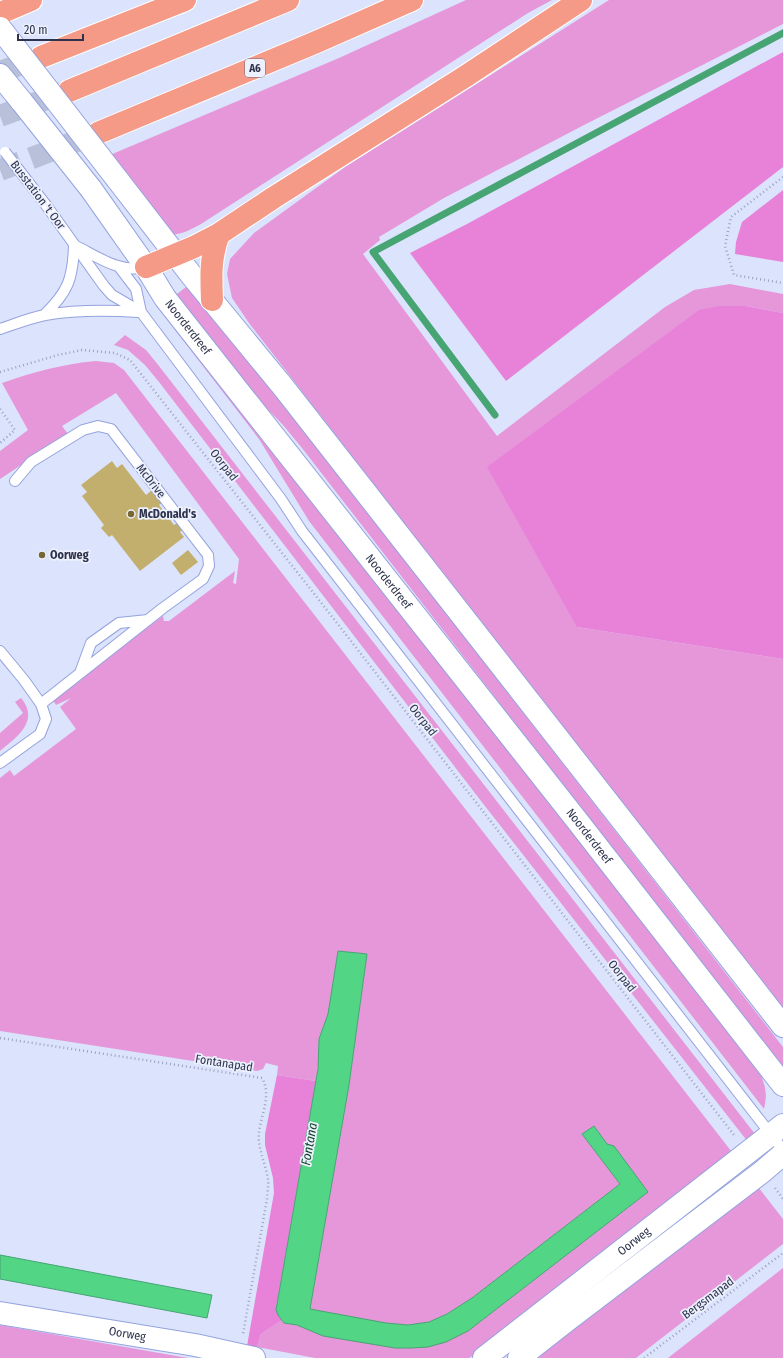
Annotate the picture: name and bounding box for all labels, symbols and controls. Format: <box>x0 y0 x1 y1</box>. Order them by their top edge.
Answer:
scale bar <box>18 16 83 42</box>
text: 20 m <box>24 23 48 37</box>
road number: A6 <box>245 59 265 77</box>
street label: Busstation 't Oor <box>8 158 69 233</box>
street label: Noorderdreef <box>162 297 215 358</box>
street label: Oorpad <box>207 446 241 484</box>
street label: McDrive <box>133 461 169 501</box>
place label: McDonald's <box>139 507 197 521</box>
marker: McDonald's <box>126 509 136 519</box>
place label: Oorweg <box>50 548 89 562</box>
marker: Oorweg <box>37 550 47 560</box>
street label: Noorderdreef <box>363 551 415 613</box>
street label: Oorpad <box>406 701 440 739</box>
street label: Noorderdreef <box>563 806 616 867</box>
street label: Oorpad <box>605 957 639 995</box>
street label: Fontanapad <box>194 1052 254 1074</box>
water label: Fontana <box>298 1121 320 1167</box>
street label: Oorweg <box>615 1224 653 1258</box>
street label: Bergsmapad <box>679 1274 737 1322</box>
street label: Oorweg <box>108 1324 147 1344</box>

